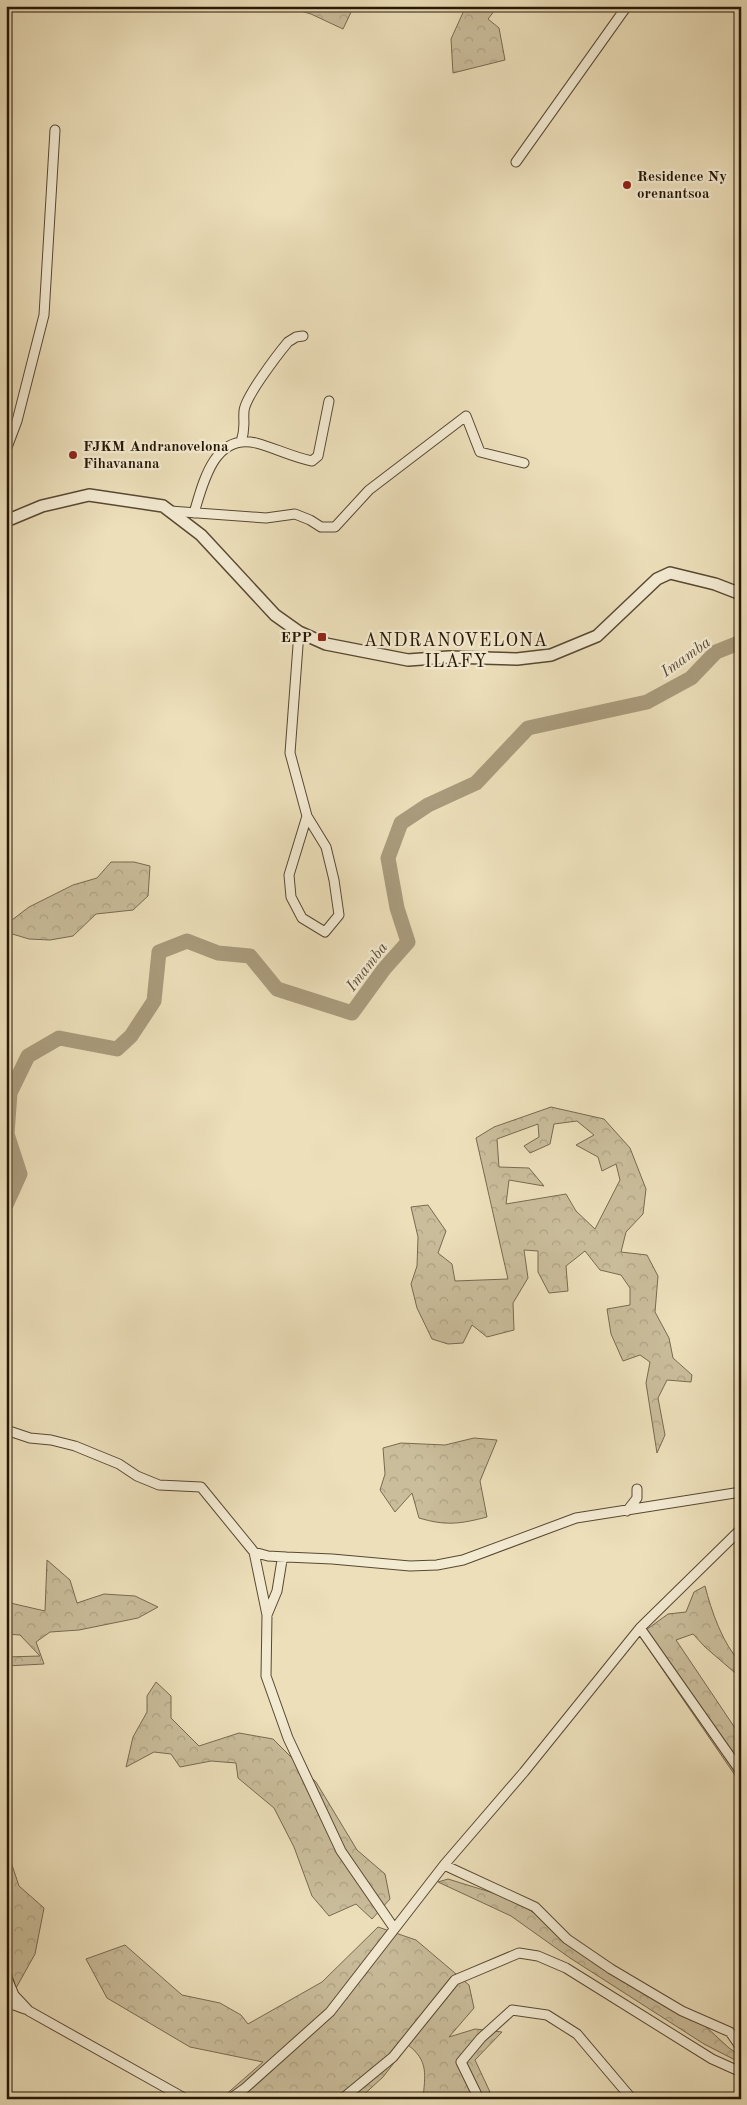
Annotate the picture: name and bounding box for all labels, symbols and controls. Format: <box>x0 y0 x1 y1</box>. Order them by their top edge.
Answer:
place label: Residence Ny orenantsoa <box>637 170 727 202</box>
marker: Residence Ny orenantsoa <box>621 179 633 191</box>
place label: FJKM Andranovelona Fihavanana <box>83 440 229 472</box>
marker: FJKM Andranovelona Fihavanana <box>67 449 79 461</box>
place label: EPP <box>281 631 312 646</box>
marker: EPP <box>316 631 328 643</box>
district label: ANDRANOVELONA ILAFY <box>364 632 548 671</box>
water label: Imamba <box>658 634 714 681</box>
water label: Imamba <box>343 940 392 995</box>

